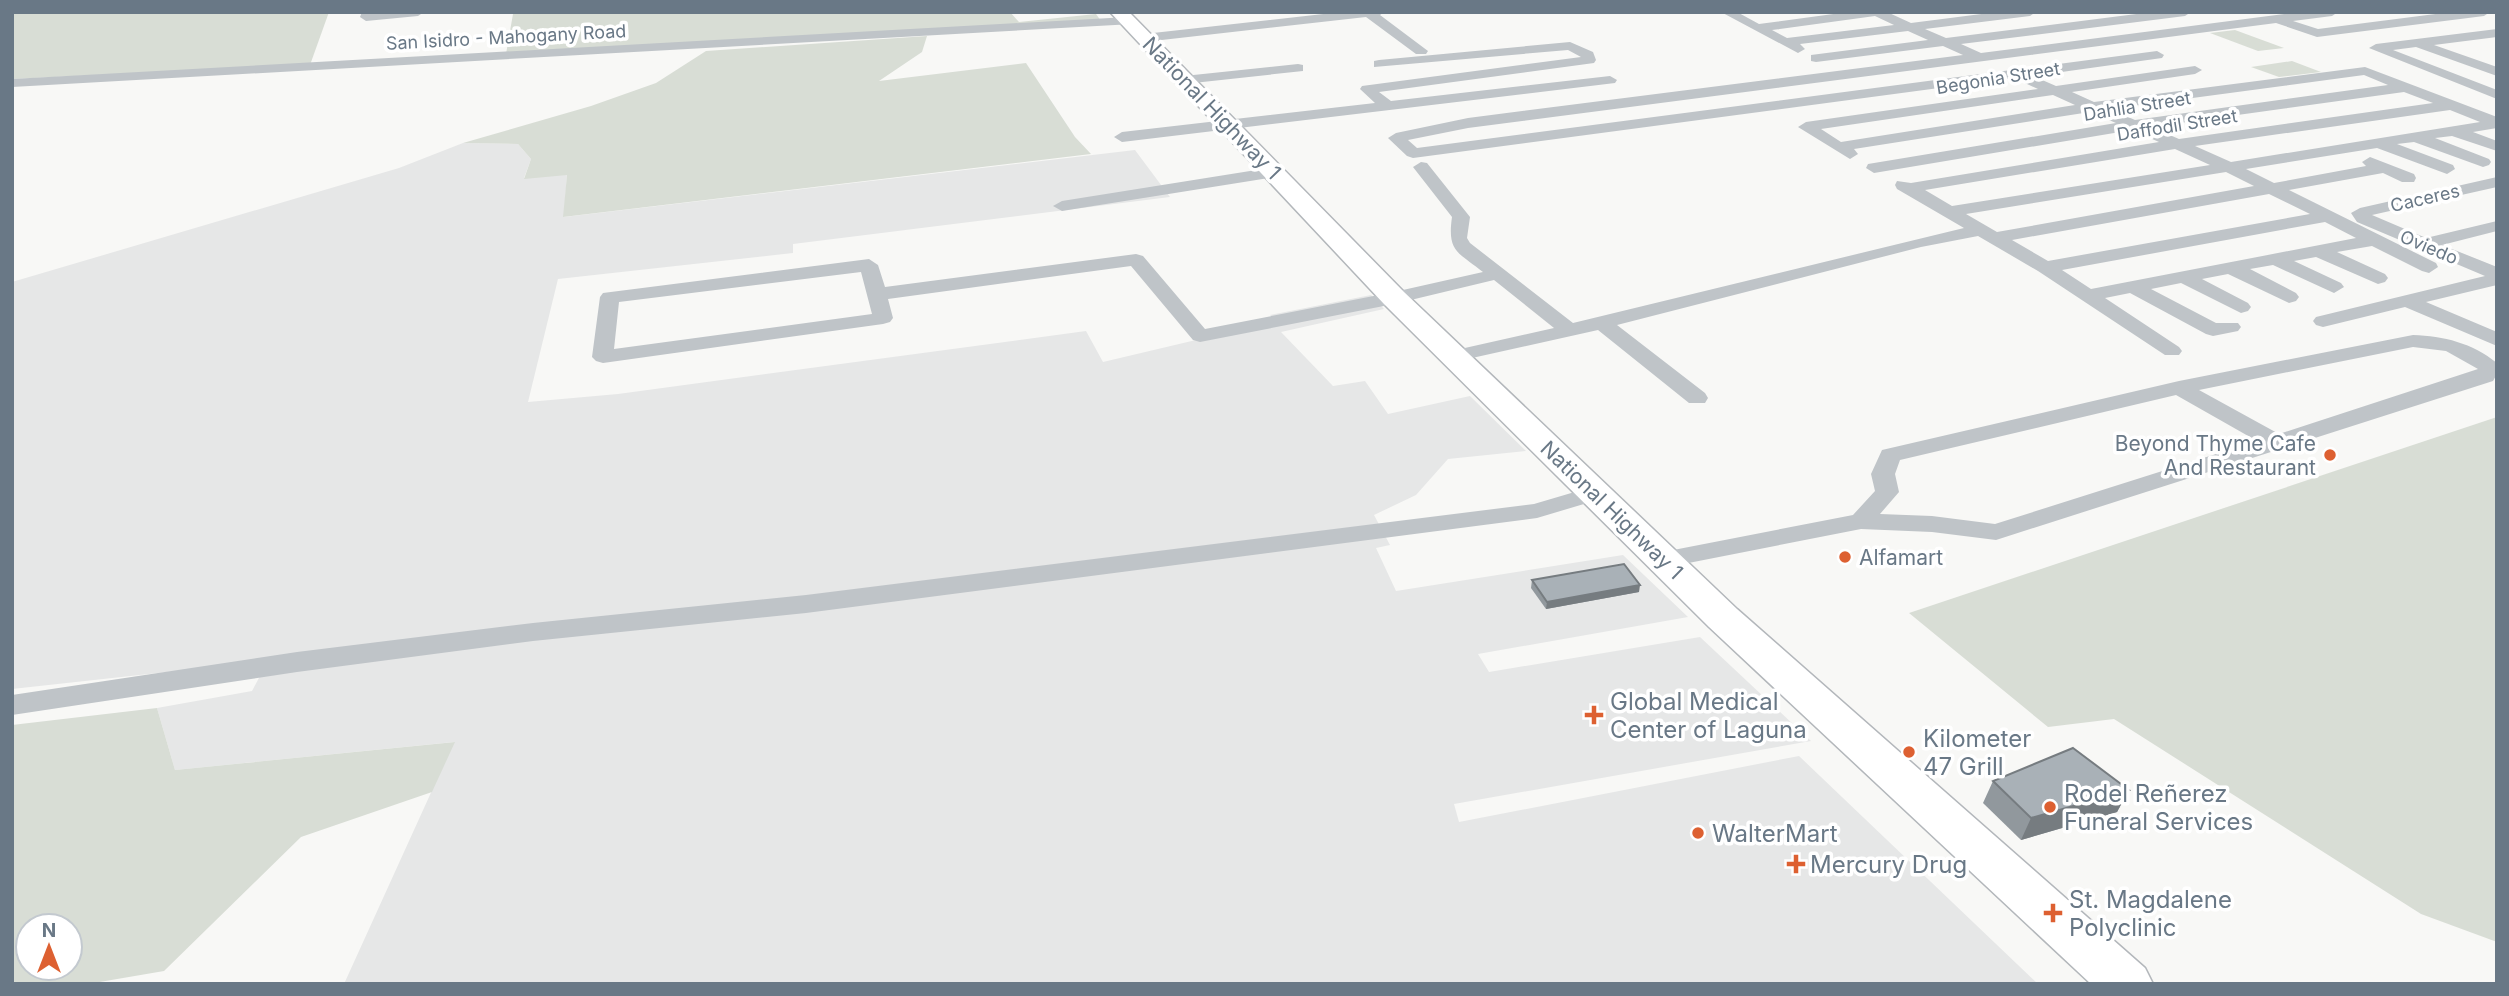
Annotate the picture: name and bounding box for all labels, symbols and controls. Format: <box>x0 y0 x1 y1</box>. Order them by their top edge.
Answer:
street label: San Isidro - Mahogany Road <box>385 20 627 54</box>
street label: National Highway 1 <box>1138 32 1286 184</box>
street label: Begonia Street <box>1935 58 2062 98</box>
street label: Dahlia Street <box>2082 87 2192 125</box>
street label: Daffodil Street <box>2115 105 2239 145</box>
street label: Caceres <box>2388 180 2462 216</box>
street label: Oviedo <box>2397 226 2461 268</box>
place label: Beyond Thyme Cafe And Restaurant <box>2115 431 2316 480</box>
street label: National Highway 1 <box>1536 436 1688 584</box>
marker: Beyond Thyme Cafe And Restaurant <box>2322 447 2338 463</box>
place label: Alfamart <box>1859 545 1943 570</box>
marker: Alfamart <box>1837 549 1853 565</box>
place label: Global Medical Center of Laguna <box>1610 687 1807 744</box>
marker: Global Medical Center of Laguna <box>1584 705 1604 725</box>
place label: Kilometer 47 Grill <box>1923 724 2031 781</box>
marker: Kilometer 47 Grill <box>1901 744 1917 760</box>
place label: Rodel Reñerez Funeral Services <box>2064 779 2253 836</box>
marker: Rodel Reñerez Funeral Services <box>2042 799 2058 815</box>
place label: WalterMart <box>1712 819 1838 848</box>
marker: WalterMart <box>1690 825 1706 841</box>
place label: Mercury Drug <box>1810 850 1967 879</box>
marker: Mercury Drug <box>1788 856 1804 872</box>
place label: St. Magdalene Polyclinic <box>2069 885 2232 942</box>
marker: St. Magdalene Polyclinic <box>2043 903 2063 923</box>
north arrow <box>14 912 84 982</box>
text: N <box>42 919 56 942</box>

